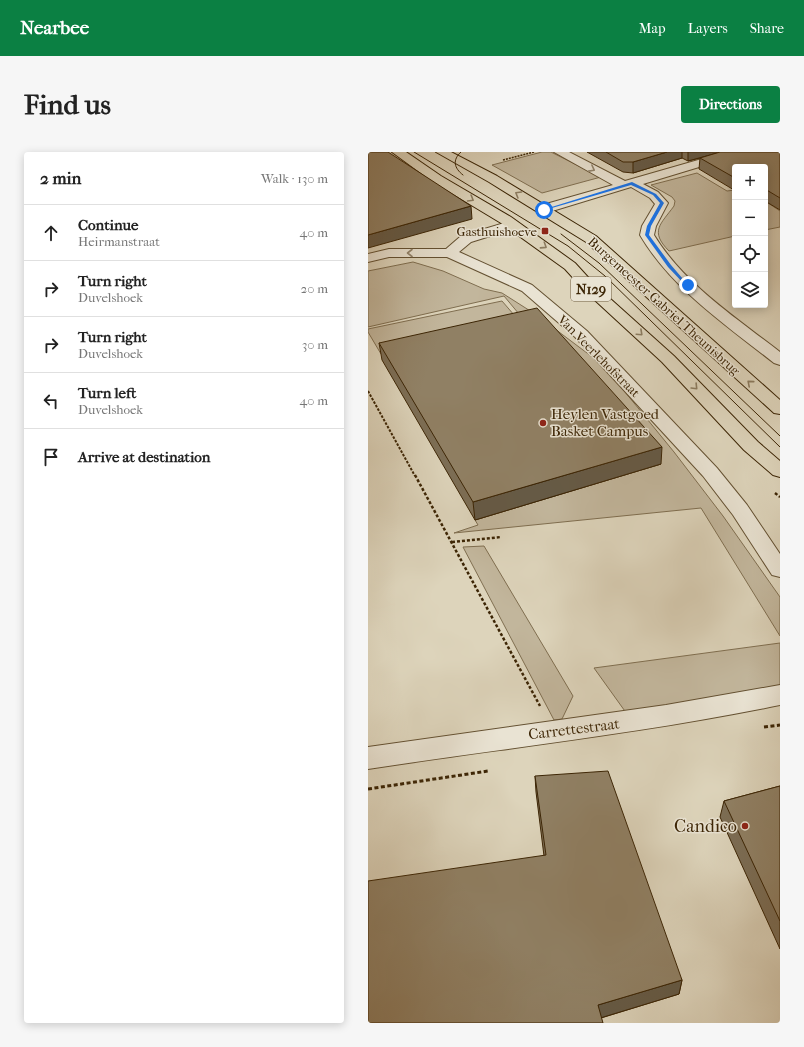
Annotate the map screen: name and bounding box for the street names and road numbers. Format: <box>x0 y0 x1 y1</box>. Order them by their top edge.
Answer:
street label: Burgemeester Gabriel Theunisbrug <box>585 234 744 379</box>
road number: N129 <box>571 277 611 301</box>
street label: Van Veerlehofstraat <box>554 311 643 400</box>
street label: Carrettestraat <box>527 714 621 744</box>

